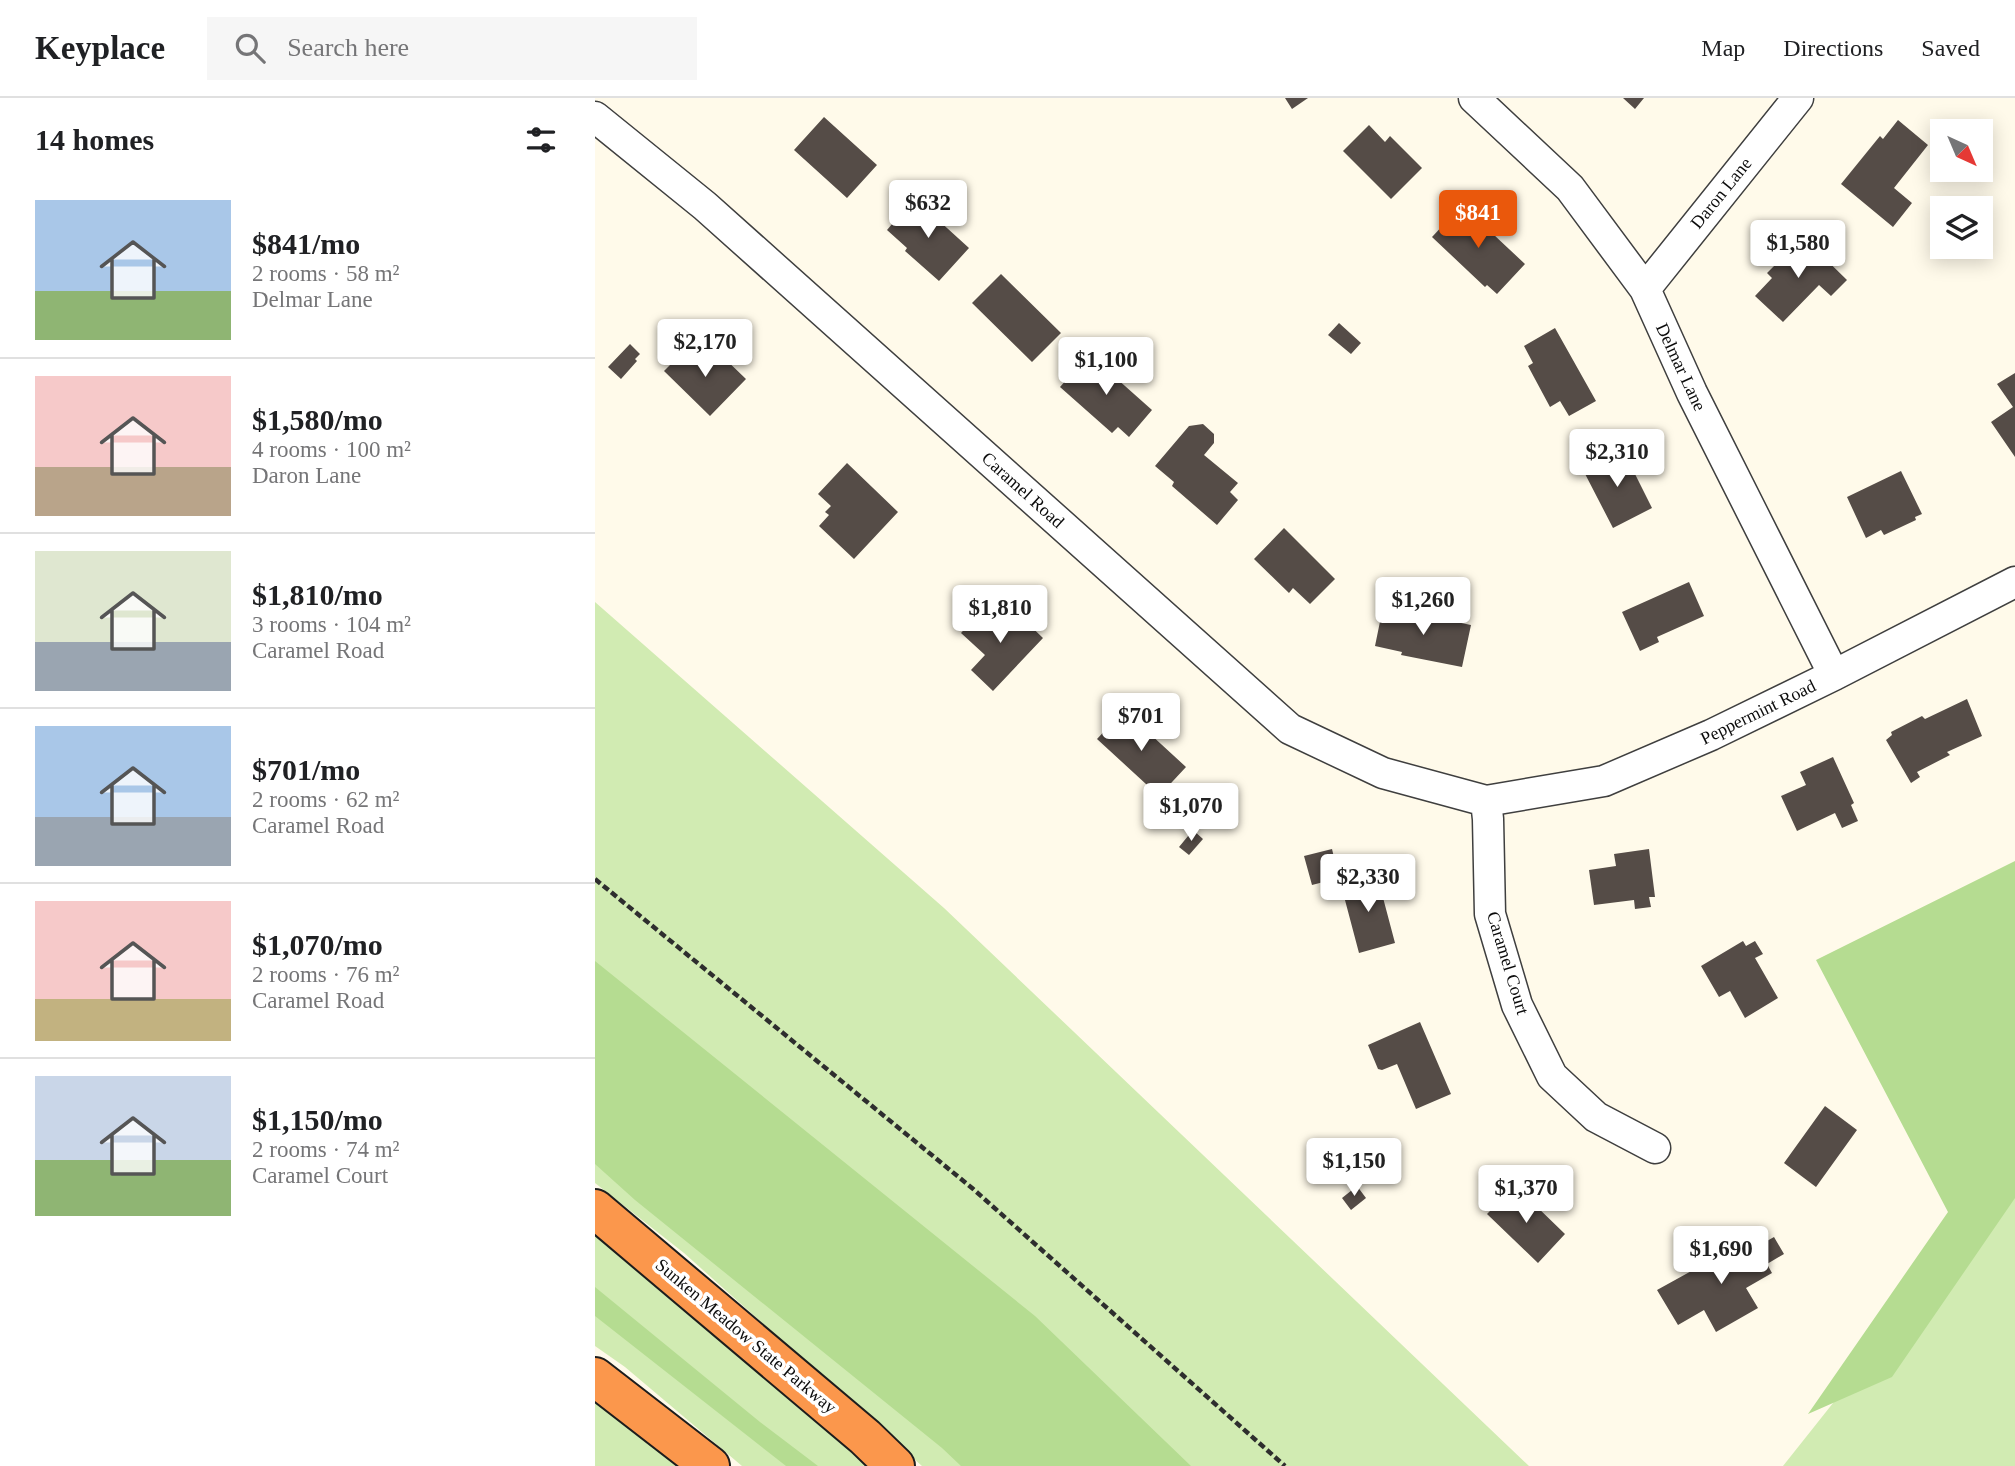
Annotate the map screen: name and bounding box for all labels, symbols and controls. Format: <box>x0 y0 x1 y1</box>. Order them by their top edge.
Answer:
search box <box>207 17 697 80</box>
icon: search <box>231 29 269 67</box>
text: Keyplace <box>35 30 165 66</box>
text: Search here <box>287 33 409 62</box>
text: Map <box>1701 35 1745 61</box>
text: Directions <box>1783 35 1883 61</box>
text: Saved <box>1921 35 1980 61</box>
north arrow <box>1930 119 1993 182</box>
map controls <box>1930 119 1993 259</box>
icon: filters <box>522 121 560 159</box>
text: 14 homes <box>35 123 154 156</box>
street label: Daron Lane <box>1686 153 1756 233</box>
pin: $632 <box>887 180 969 240</box>
text: $632 <box>905 190 951 215</box>
pin: $841 <box>1437 190 1519 250</box>
button: layers <box>1930 196 1993 259</box>
text: $841 <box>1455 200 1501 225</box>
pin: $1,580 <box>1741 220 1855 280</box>
text: $841/mo <box>252 227 360 260</box>
icon: home <box>91 228 175 312</box>
text: $1,580 <box>1766 230 1830 255</box>
text: 2 rooms · 58 m² <box>252 261 399 286</box>
text: Delmar Lane <box>252 287 373 312</box>
pin: $2,170 <box>648 320 762 379</box>
street label: Delmar Lane <box>1652 320 1710 414</box>
text: $2,170 <box>673 329 737 354</box>
pin: $1,100 <box>1049 338 1163 397</box>
text: $1,100 <box>1074 347 1138 372</box>
text: $1,580/mo <box>252 403 383 436</box>
icon: home <box>91 404 175 488</box>
pin: $2,310 <box>1560 430 1674 489</box>
text: 4 rooms · 100 m² <box>252 437 411 462</box>
text: $2,310 <box>1585 439 1649 464</box>
street label: Caramel Road <box>978 448 1068 532</box>
text: Daron Lane <box>252 463 361 488</box>
text: $1,810/mo <box>252 578 383 611</box>
pin: $1,260 <box>1366 578 1480 637</box>
icon: home <box>91 579 175 663</box>
pin: $1,810 <box>943 586 1057 645</box>
text: $1,260 <box>1391 587 1455 612</box>
text: $1,810 <box>968 595 1032 620</box>
text: 3 rooms · 104 m² <box>252 612 411 637</box>
text: Caramel Road <box>252 638 384 663</box>
street label: Peppermint Road <box>1697 676 1819 748</box>
pin: $701 <box>1100 694 1182 753</box>
text: $701 <box>1118 703 1164 728</box>
text: $701/mo <box>252 753 360 786</box>
icon: home <box>91 754 175 838</box>
pin: $1,070 <box>1134 784 1248 843</box>
text: 2 rooms · 62 m² <box>252 787 399 812</box>
text: $1,070 <box>1159 793 1223 818</box>
text: Caramel Road <box>252 813 384 838</box>
pin: $2,330 <box>1311 854 1425 914</box>
text: $2,330 <box>1336 864 1400 889</box>
street label: Caramel Court <box>1483 909 1533 1017</box>
text: $1,070/mo <box>252 928 383 961</box>
icon: home <box>91 929 175 1013</box>
text: 2 rooms · 76 m² <box>252 962 399 987</box>
text: Caramel Road <box>252 988 384 1013</box>
text: $1,150/mo <box>252 1103 383 1136</box>
icon: home <box>91 1104 175 1188</box>
text: 2 rooms · 74 m² <box>252 1137 399 1162</box>
pin: $1,150 <box>1297 1138 1411 1198</box>
text: $1,150 <box>1322 1148 1386 1173</box>
text: Caramel Court <box>252 1163 388 1188</box>
pin: $1,370 <box>1469 1166 1583 1225</box>
text: $1,370 <box>1494 1175 1558 1200</box>
pin: $1,690 <box>1664 1226 1778 1286</box>
text: $1,690 <box>1689 1236 1753 1261</box>
street label: Sunken Meadow State Parkway <box>652 1255 840 1417</box>

